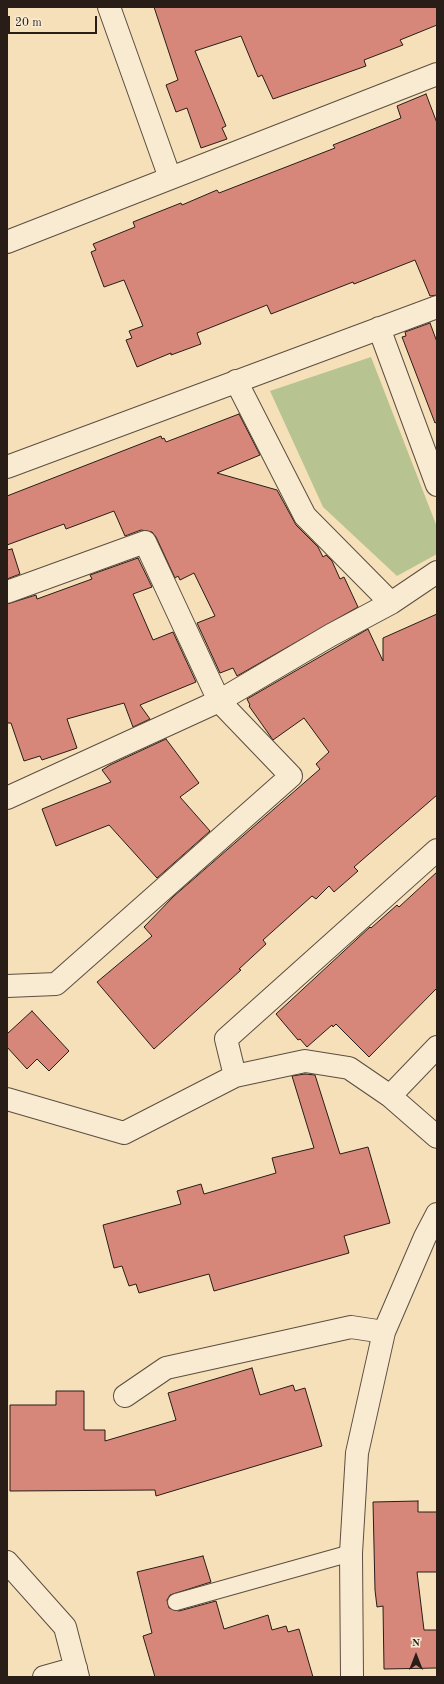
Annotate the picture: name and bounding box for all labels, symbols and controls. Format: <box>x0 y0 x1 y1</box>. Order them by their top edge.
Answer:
scale bar <box>10 8 99 34</box>
text: 20 m <box>15 17 42 29</box>
north arrow <box>396 1636 436 1676</box>
text: N <box>412 1638 420 1649</box>

